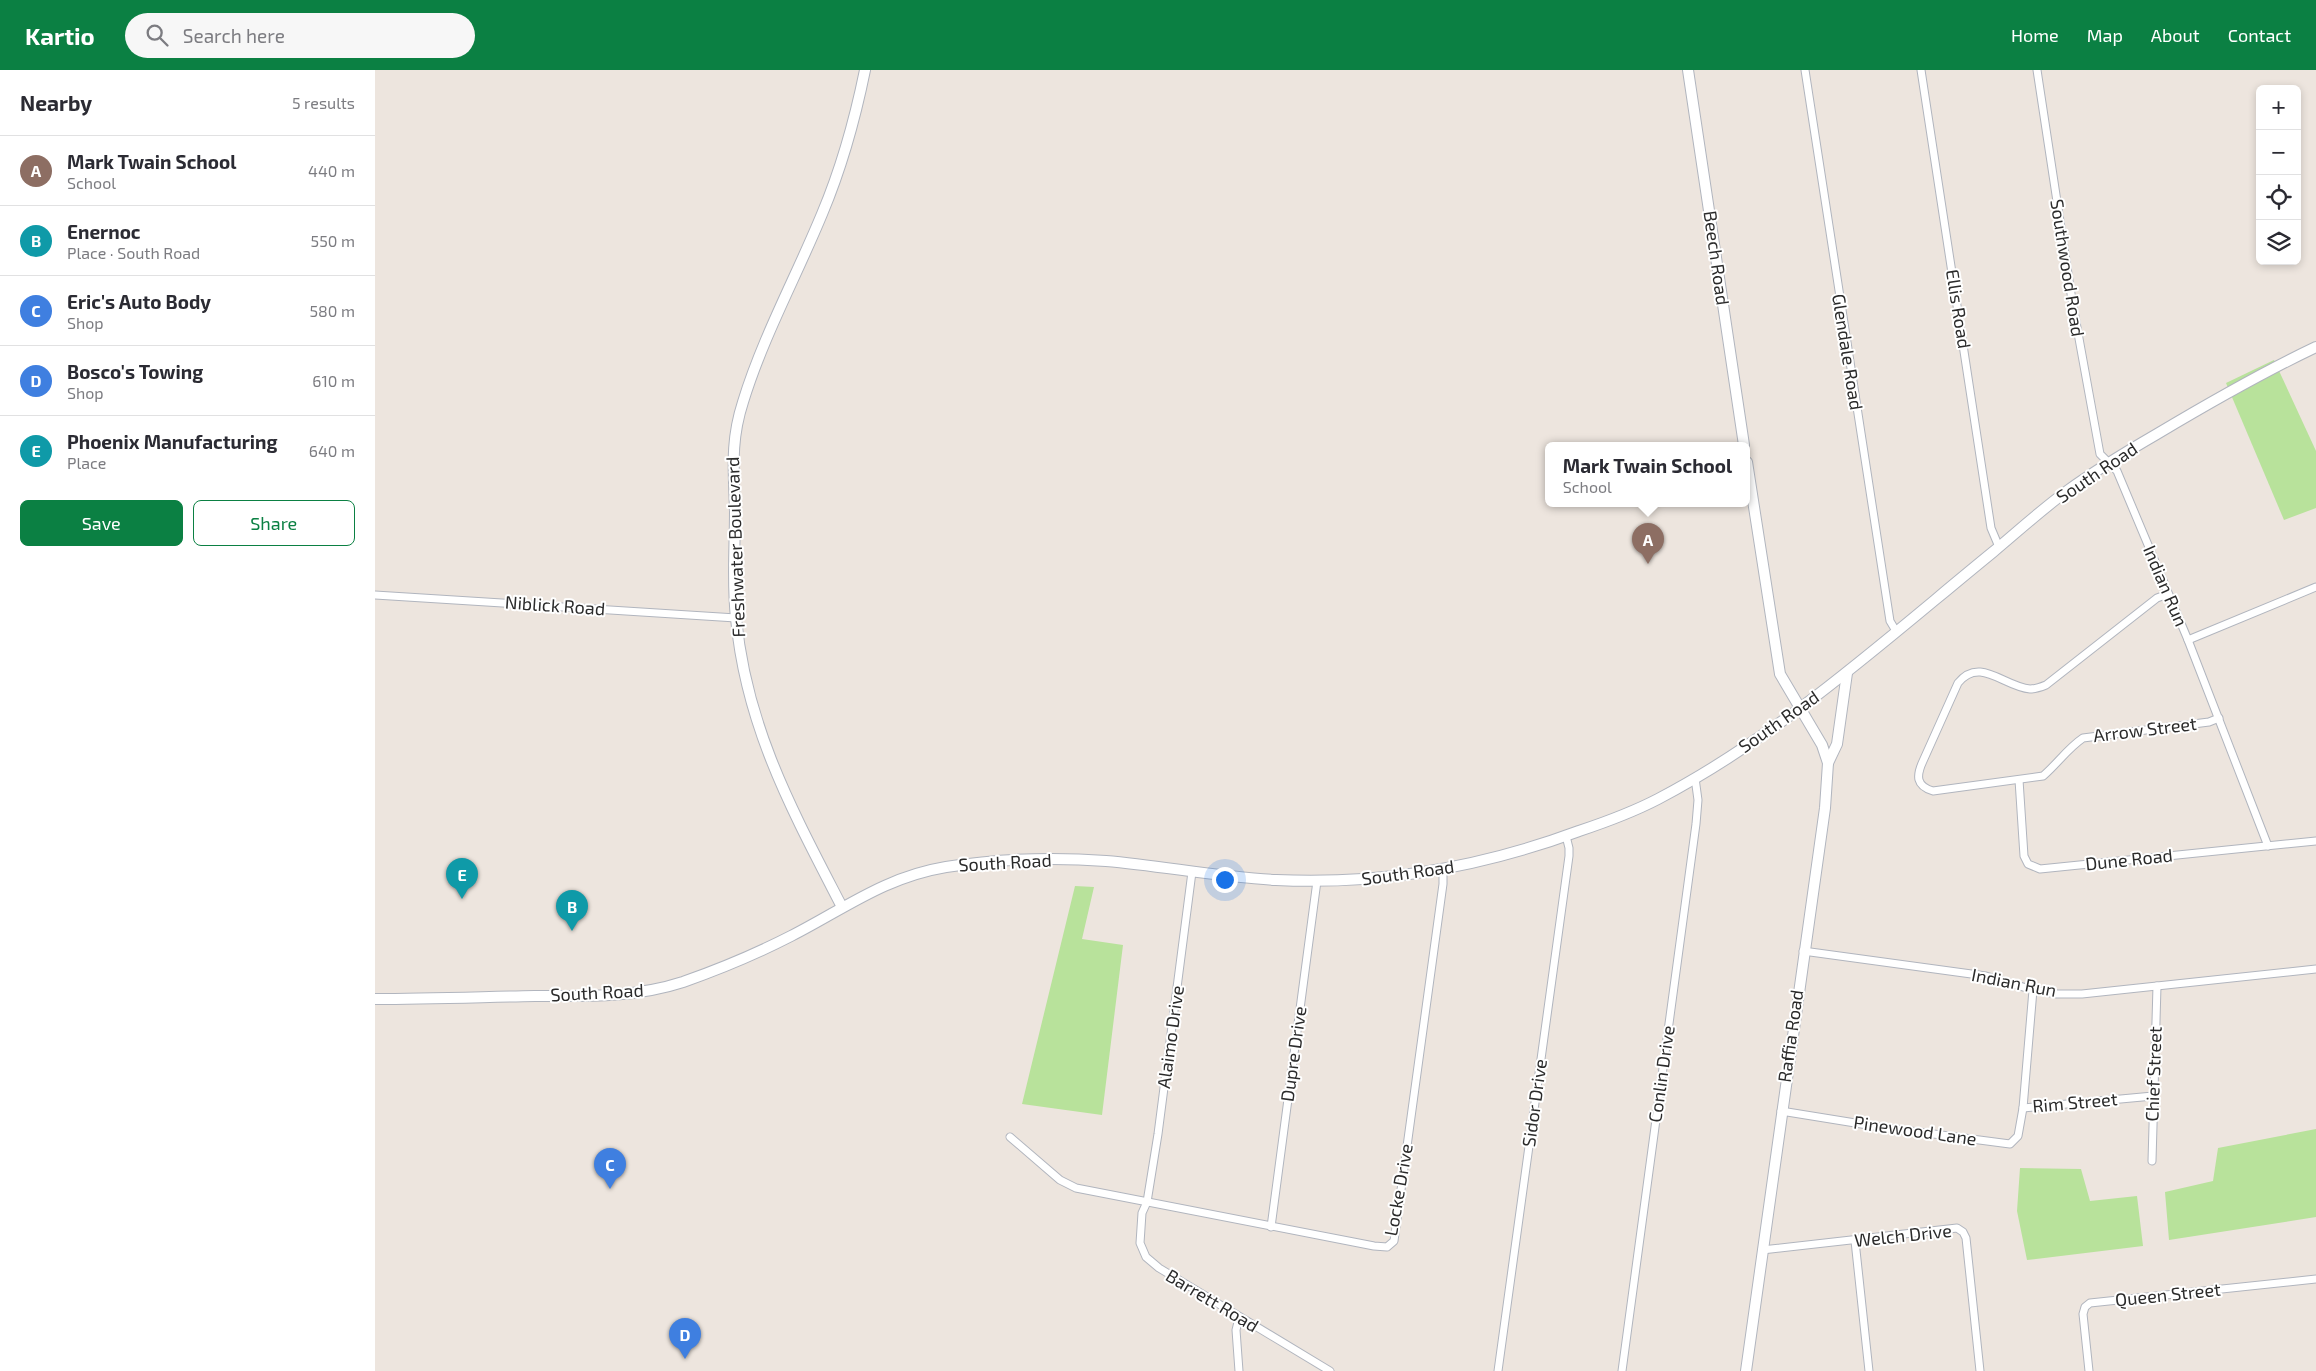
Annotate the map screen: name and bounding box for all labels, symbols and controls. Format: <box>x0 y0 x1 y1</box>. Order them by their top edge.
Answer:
search box <box>125 13 475 58</box>
text: Kartio <box>25 21 95 50</box>
icon: search <box>143 21 171 49</box>
text: Search here <box>183 24 285 47</box>
text: Home <box>2011 24 2059 46</box>
text: Map <box>2087 24 2123 46</box>
text: About <box>2151 24 2200 46</box>
text: Contact <box>2228 24 2291 46</box>
map controls <box>2256 85 2301 265</box>
button: + <box>2256 85 2301 130</box>
text: Nearby <box>20 90 92 115</box>
text: 5 results <box>292 93 355 112</box>
button: − <box>2256 130 2301 175</box>
text: Mark Twain School <box>67 150 236 173</box>
text: A <box>31 161 41 180</box>
text: 440 m <box>308 161 355 180</box>
text: School <box>67 173 116 192</box>
button: locate <box>2256 175 2301 220</box>
street label: Southwood Road <box>2046 198 2090 338</box>
street label: Beech Road <box>1699 209 1735 307</box>
text: Enernoc <box>67 220 141 243</box>
button: layers <box>2256 220 2301 265</box>
text: B <box>31 231 41 250</box>
text: 550 m <box>311 231 355 250</box>
text: Place · South Road <box>67 243 200 262</box>
street label: Ellis Road <box>1942 268 1976 350</box>
text: Eric's Auto Body <box>67 290 211 313</box>
street label: Glendale Road <box>1828 292 1868 412</box>
text: C <box>31 301 41 320</box>
text: 580 m <box>309 301 355 320</box>
text: Shop <box>67 313 104 332</box>
text: Bosco's Towing <box>67 360 203 383</box>
text: D <box>31 371 41 390</box>
text: 610 m <box>312 371 355 390</box>
text: Shop <box>67 383 104 402</box>
text: Phoenix Manufacturing <box>67 430 278 453</box>
street label: South Road <box>2052 437 2141 507</box>
text: E <box>31 441 41 460</box>
text: 640 m <box>309 441 355 460</box>
popup <box>1545 442 1750 507</box>
text: Place <box>67 453 106 472</box>
text: Mark Twain School <box>1563 454 1732 477</box>
street label: Freshwater Boulevard <box>721 456 749 638</box>
text: School <box>1563 477 1612 496</box>
button: Save <box>20 500 183 546</box>
button: Share <box>193 500 355 546</box>
pin: A <box>1632 523 1664 564</box>
street label: Indian Run <box>2139 542 2193 630</box>
street label: Niblick Road <box>504 591 606 619</box>
street label: South Road <box>1734 685 1823 757</box>
street label: Arrow Street <box>2092 712 2198 746</box>
street label: Dune Road <box>2084 843 2174 875</box>
street label: South Road <box>958 849 1052 875</box>
street label: South Road <box>1360 855 1456 889</box>
pin: E <box>446 858 478 899</box>
your location <box>1212 867 1238 893</box>
pin: B <box>556 890 588 931</box>
street label: Indian Run <box>1970 963 2059 1001</box>
street label: South Road <box>550 979 644 1005</box>
street label: Alaimo Drive <box>1152 984 1188 1090</box>
street label: Raffia Road <box>1773 988 1807 1083</box>
street label: Dupre Drive <box>1275 1005 1311 1103</box>
street label: Conlin Drive <box>1643 1024 1679 1124</box>
street label: Chief Street <box>2140 1026 2166 1122</box>
street label: Sidor Drive <box>1517 1057 1551 1148</box>
street label: Rim Street <box>2031 1087 2119 1117</box>
street label: Pinewood Lane <box>1852 1110 1978 1150</box>
street label: Locke Drive <box>1379 1142 1417 1238</box>
pin: C <box>594 1148 626 1189</box>
street label: Welch Drive <box>1853 1219 1953 1251</box>
street label: Barrett Road <box>1162 1264 1263 1336</box>
street label: Queen Street <box>2114 1278 2222 1310</box>
pin: D <box>669 1318 701 1359</box>

